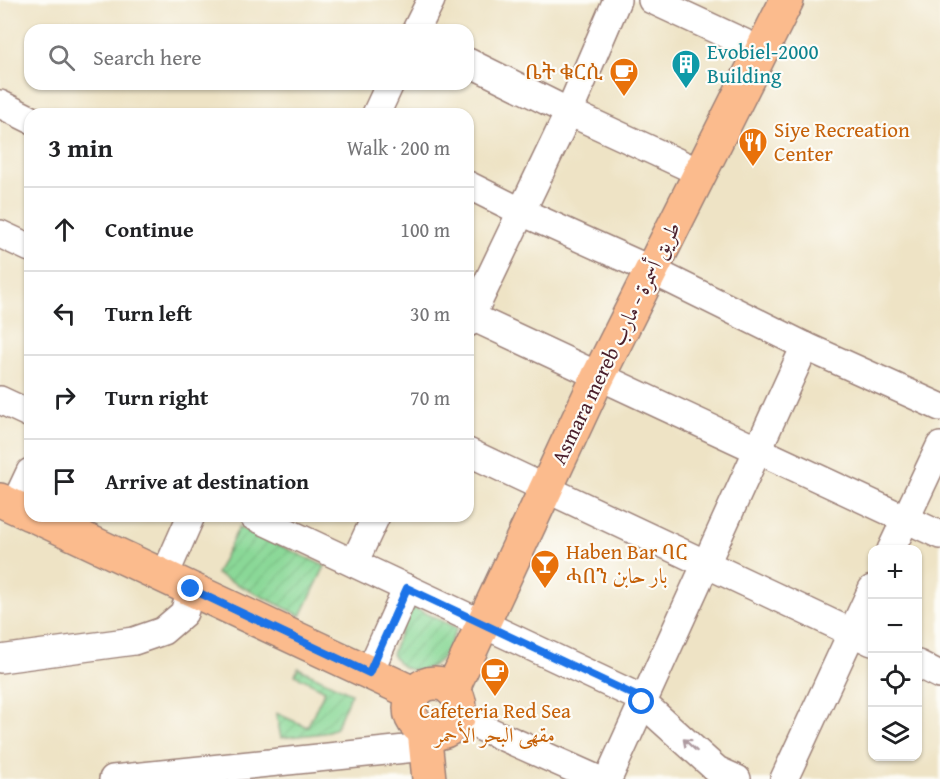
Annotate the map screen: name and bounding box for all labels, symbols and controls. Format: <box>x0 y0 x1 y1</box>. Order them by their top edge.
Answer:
search box <box>24 24 474 90</box>
place label: Evobiel-2000 Building <box>707 36 819 91</box>
icon: search <box>45 41 78 74</box>
text: Search here <box>93 41 202 73</box>
building icon: Evobiel-2000 Building <box>670 48 702 90</box>
place label: ቤት ቁርሲ <box>525 56 603 87</box>
cafe icon: ቤት ቁርሲ <box>608 56 640 98</box>
place label: Siye Recreation Center <box>774 114 910 169</box>
restaurant icon: Siye Recreation Center <box>737 126 769 168</box>
text: 3 min <box>48 128 113 167</box>
text: Walk · 200 m <box>347 133 450 162</box>
icon: ahead <box>48 213 81 246</box>
text: Continue <box>105 213 194 245</box>
text: 100 m <box>400 215 450 244</box>
street label: Asmara mereb طريق أسمرة - مارب <box>543 216 688 469</box>
icon: left <box>48 297 81 330</box>
text: Turn left <box>105 297 192 329</box>
text: 30 m <box>410 299 450 328</box>
icon: right <box>48 381 81 414</box>
text: Turn right <box>105 381 208 413</box>
text: 70 m <box>410 383 450 412</box>
icon: arrive <box>48 465 81 498</box>
text: Arrive at destination <box>105 465 309 497</box>
place label: Haben Bar ባር ሓበን بار حابن <box>566 536 687 591</box>
map controls <box>868 545 922 761</box>
button: + <box>868 545 922 599</box>
bar icon: Haben Bar ባር ሓበን بار حابن <box>529 548 561 590</box>
route end <box>177 575 203 601</box>
button: − <box>868 599 922 653</box>
button: locate <box>868 653 922 707</box>
cafe icon: Cafeteria Red Sea مقهى البحر الأحمر <box>479 656 511 698</box>
route start <box>628 688 654 714</box>
place label: Cafeteria Red Sea مقهى البحر الأحمر <box>419 695 571 750</box>
button: layers <box>868 707 922 761</box>
one-way arrow <box>682 738 697 752</box>

